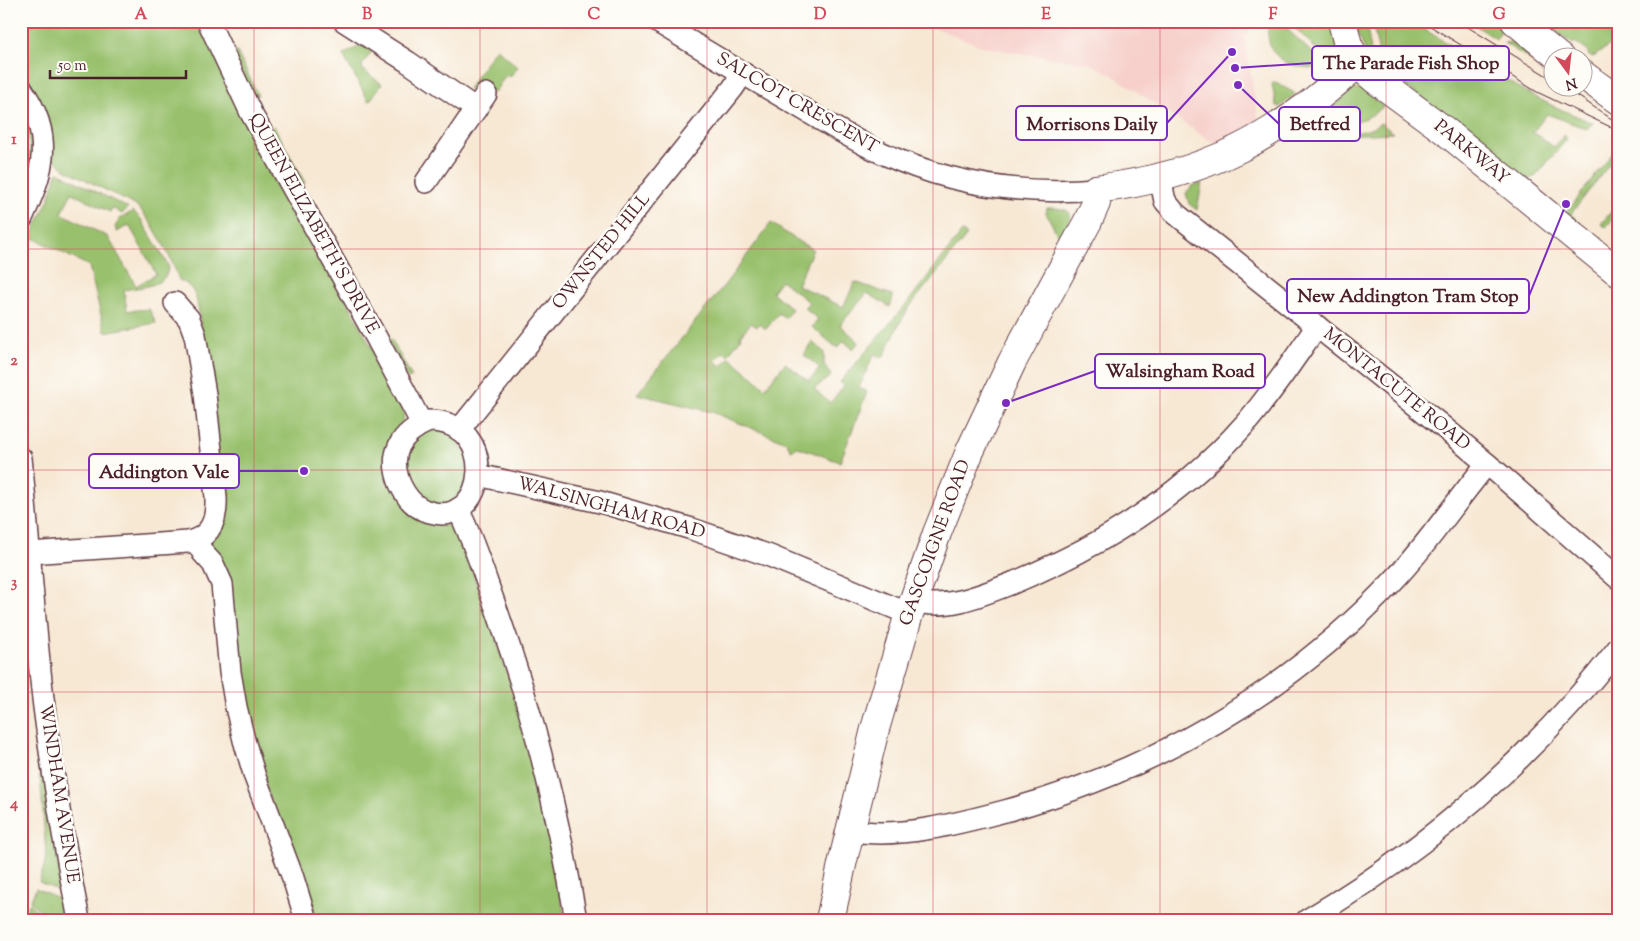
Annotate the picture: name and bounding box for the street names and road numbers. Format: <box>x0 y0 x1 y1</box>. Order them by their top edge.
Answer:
street label: SALCOT CRESCENT <box>711 47 883 161</box>
street label: QUEEN ELIZABETH'S DRIVE <box>241 109 385 339</box>
street label: PARKWAY <box>1427 114 1515 192</box>
street label: OWNSTED HILL <box>547 188 657 316</box>
street label: MONTACUTE ROAD <box>1317 322 1475 458</box>
street label: GASCOIGNE ROAD <box>894 456 978 630</box>
street label: WALSINGHAM ROAD <box>514 471 708 547</box>
street label: WINDHAM AVENUE <box>31 703 85 886</box>

